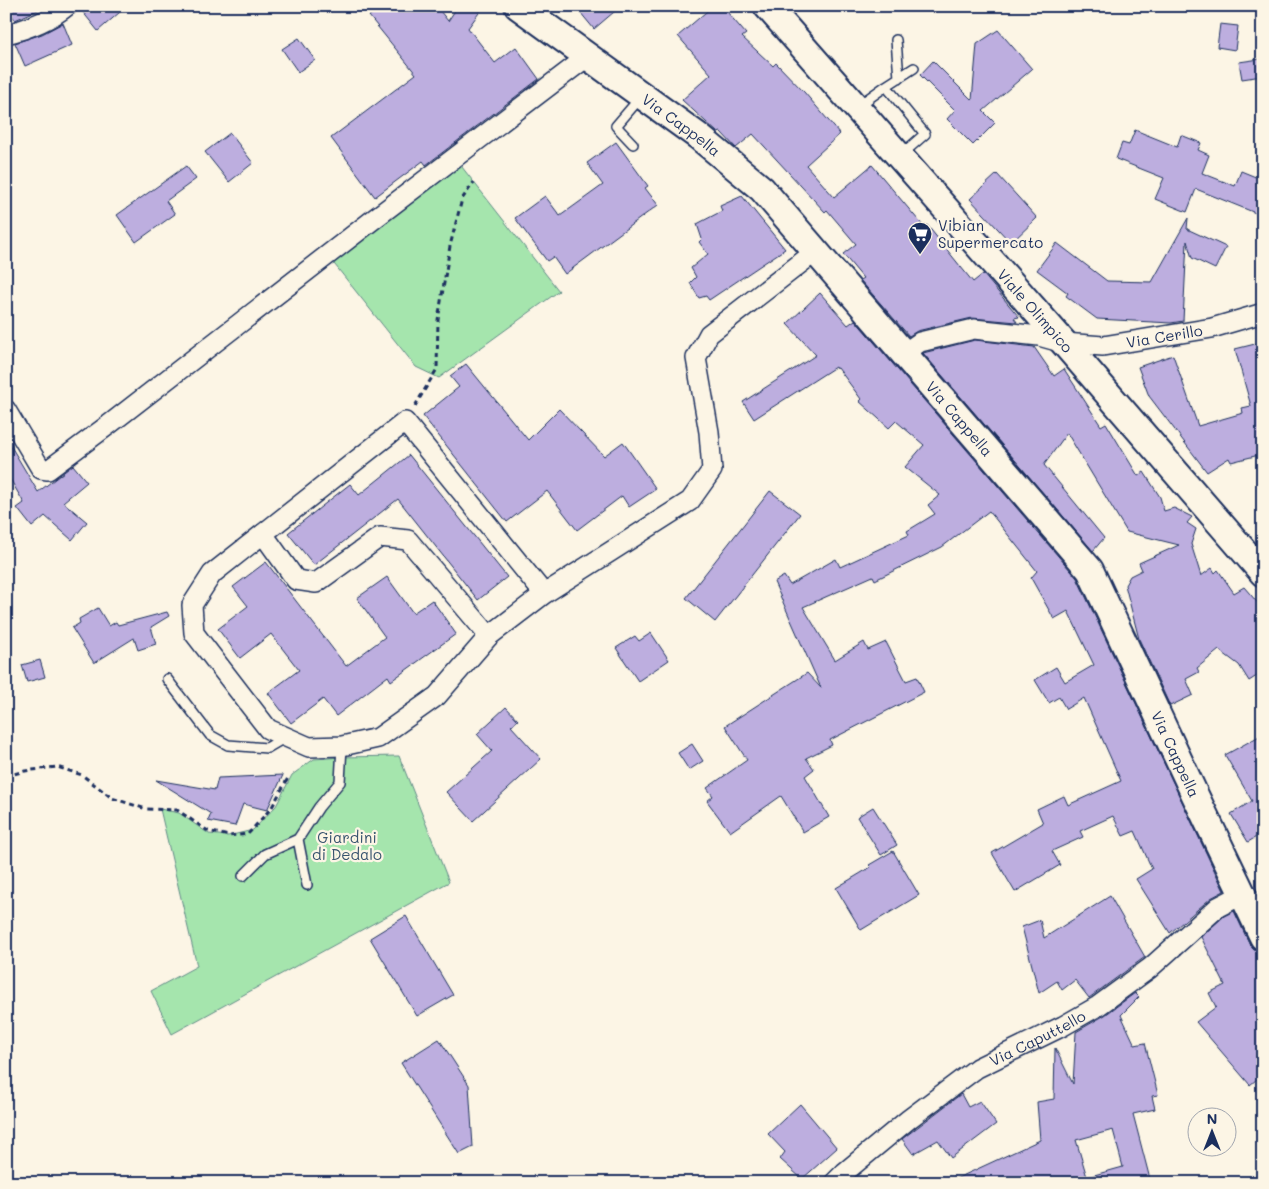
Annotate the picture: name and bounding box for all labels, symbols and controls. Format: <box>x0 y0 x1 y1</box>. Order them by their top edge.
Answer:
street label: Via Cappella <box>638 89 725 161</box>
place label: Vibian Supermercato <box>938 215 1043 252</box>
supermarket icon: Vibian Supermercato <box>907 221 933 255</box>
street label: Viale Olimpico <box>993 264 1078 357</box>
street label: Via Cerillo <box>1125 320 1204 352</box>
street label: Via Cappella <box>922 377 998 460</box>
street label: Via Cappella <box>1147 708 1205 801</box>
park label: Giardini di Dedalo <box>312 827 382 864</box>
street label: Via Caputtello <box>986 1005 1089 1070</box>
north arrow <box>1186 1106 1236 1156</box>
text: N <box>1207 1109 1217 1128</box>

